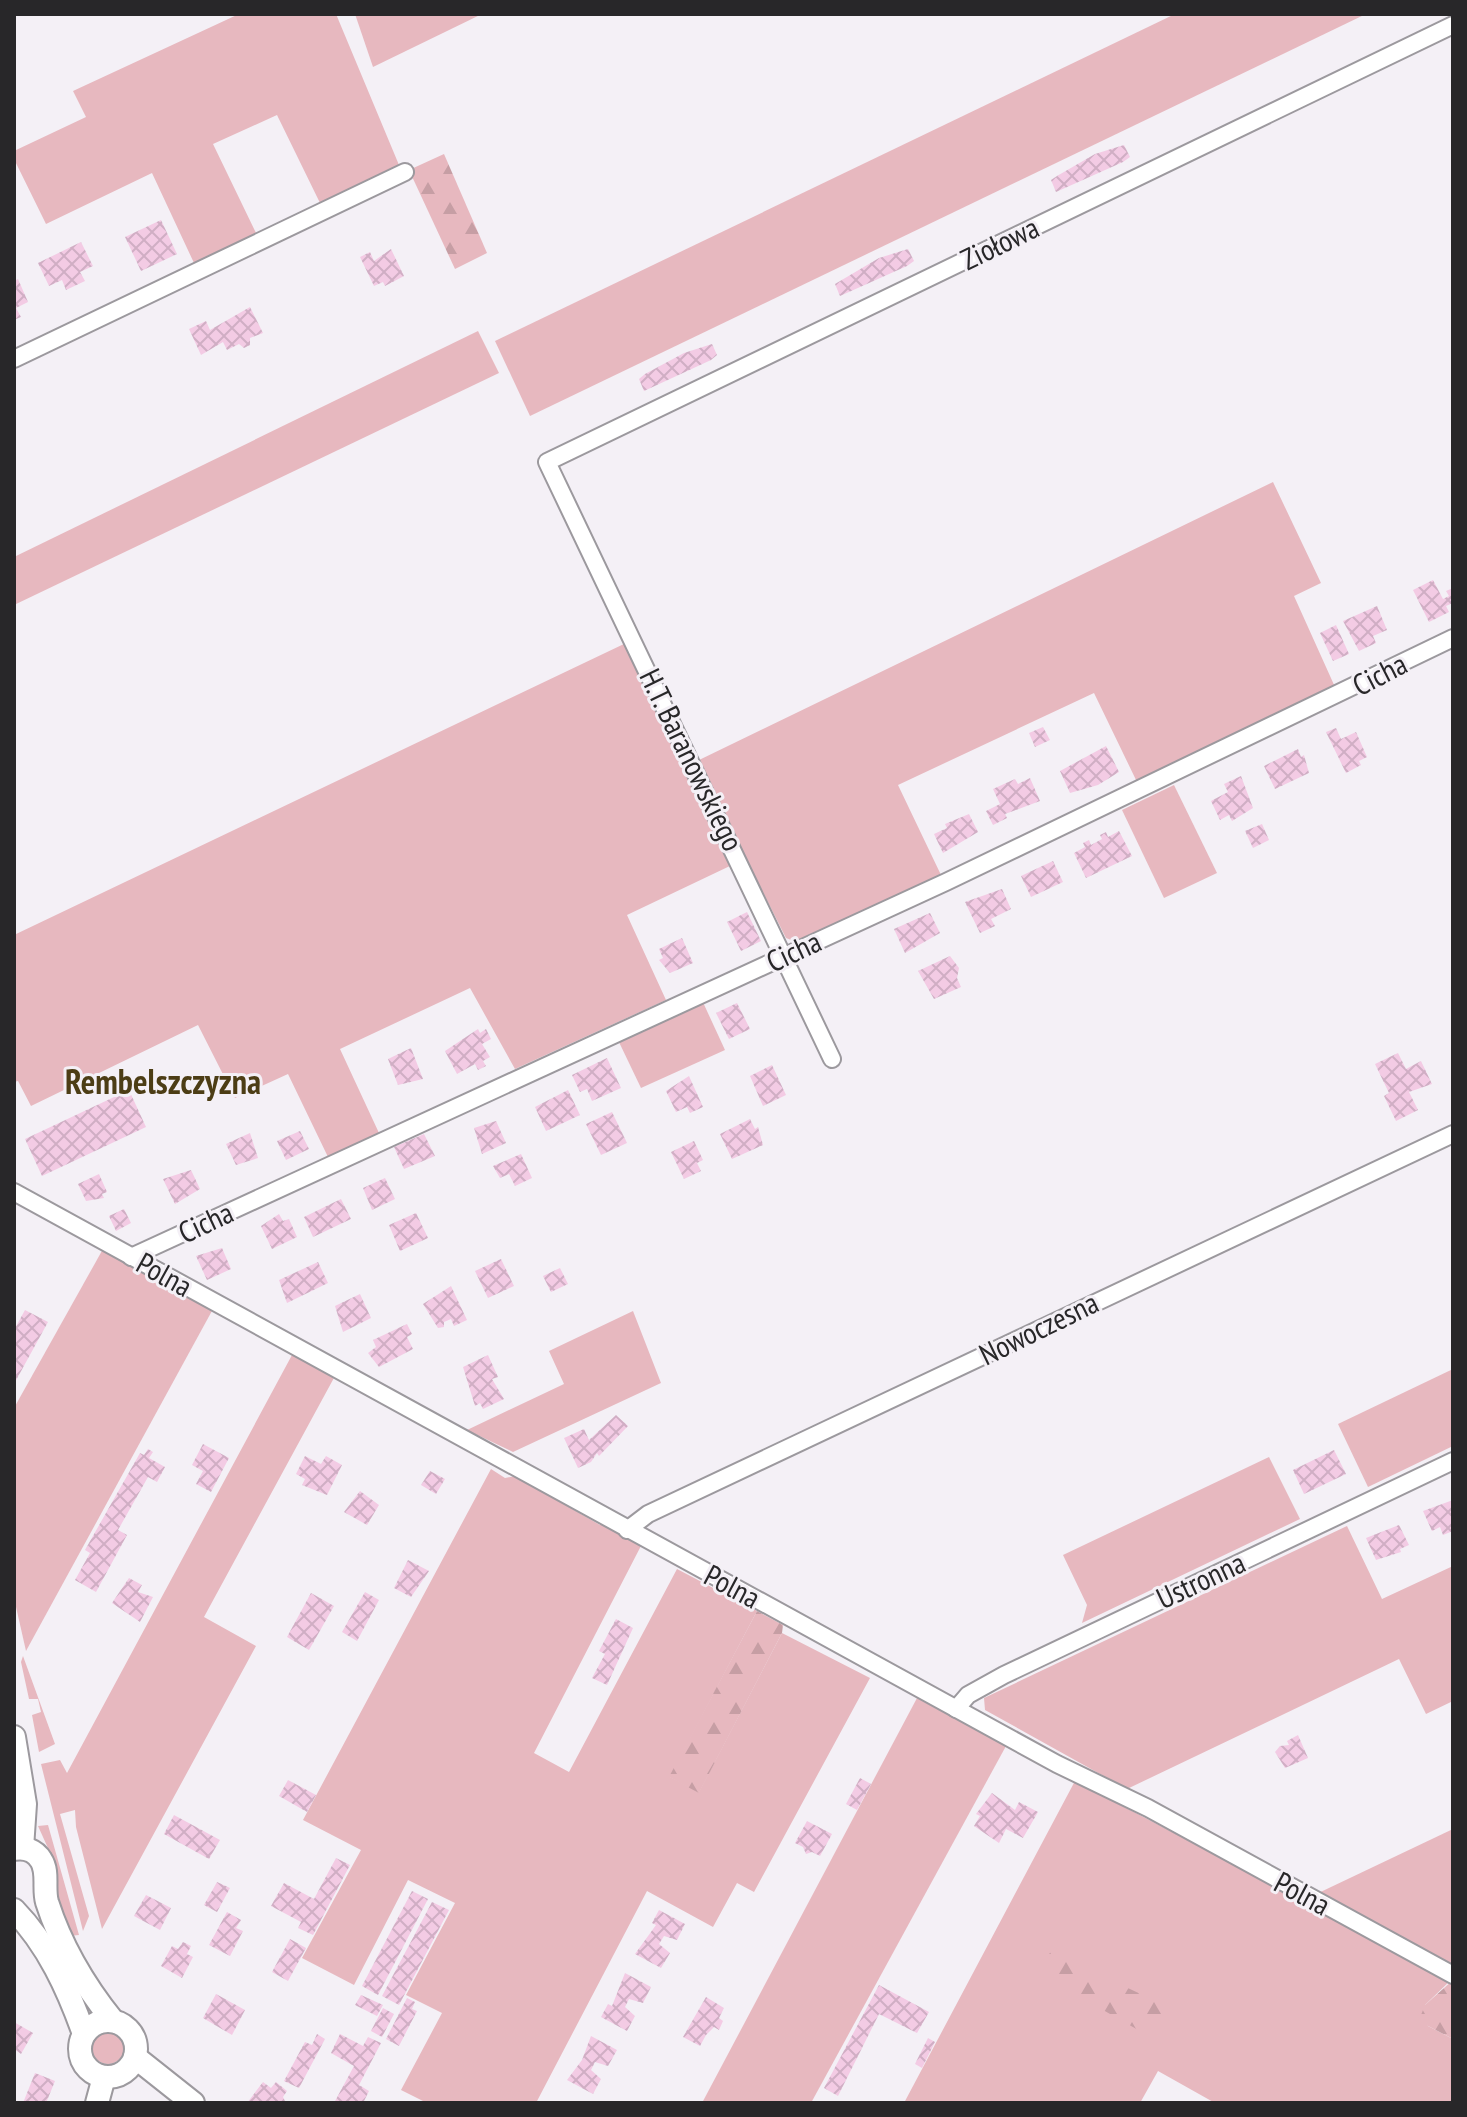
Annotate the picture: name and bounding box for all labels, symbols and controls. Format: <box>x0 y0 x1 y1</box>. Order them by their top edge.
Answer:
street label: Ziołowa <box>954 207 1045 278</box>
street label: Cicha <box>1345 644 1413 704</box>
street label: H.T. Baranowskiego <box>631 662 753 857</box>
street label: Cicha <box>760 921 827 980</box>
district label: Rembelszczyzna <box>65 1059 261 1103</box>
street label: Cicha <box>172 1192 239 1251</box>
street label: Polna <box>130 1243 199 1305</box>
street label: Nowoczesna <box>972 1282 1104 1373</box>
street label: Ustronna <box>1150 1542 1251 1617</box>
street label: Polna <box>698 1555 767 1616</box>
street label: Polna <box>1268 1862 1337 1923</box>

